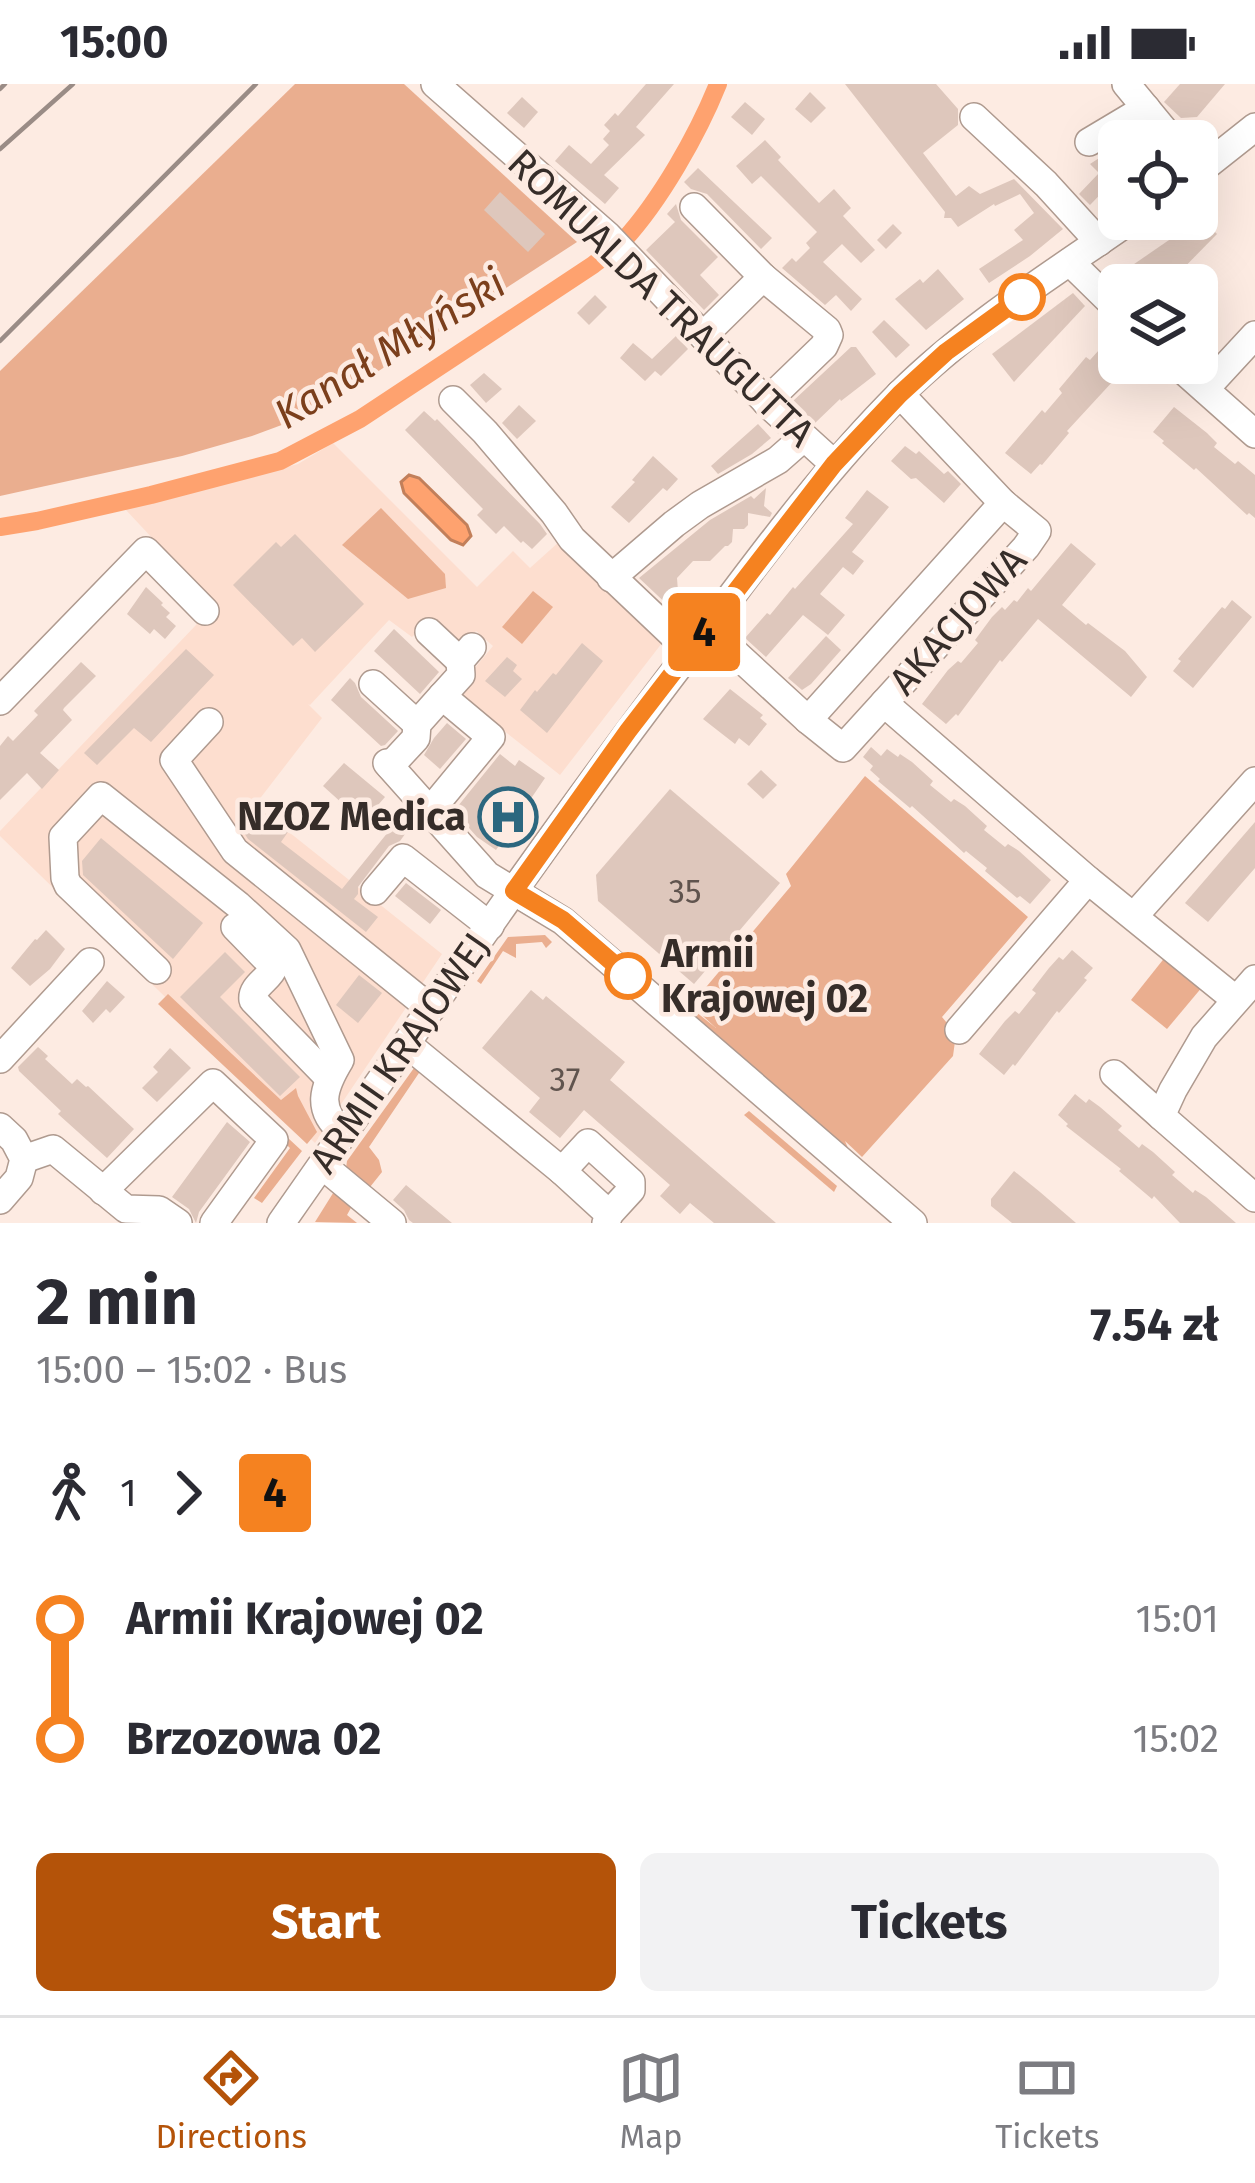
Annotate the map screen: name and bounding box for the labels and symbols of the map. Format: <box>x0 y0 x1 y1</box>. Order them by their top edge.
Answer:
street label: ROMUALDA TRAUGUTTA <box>498 140 824 457</box>
water label: Kanał Młyński <box>265 258 515 440</box>
unlabelled marker <box>1000 275 1044 319</box>
street label: AKACJOWA <box>880 537 1036 704</box>
line badge: 4 <box>665 593 743 671</box>
hospital icon: NZOZ Medica <box>477 786 539 848</box>
place label: NZOZ Medica <box>237 794 466 840</box>
house number: 35 <box>669 872 702 912</box>
street label: ARMII KRAJOWEJ <box>300 924 500 1182</box>
place label: Armii Krajowej 02 <box>660 931 868 1022</box>
marker: Armii Krajowej 02 <box>606 954 650 998</box>
house number: 37 <box>550 1060 580 1100</box>

